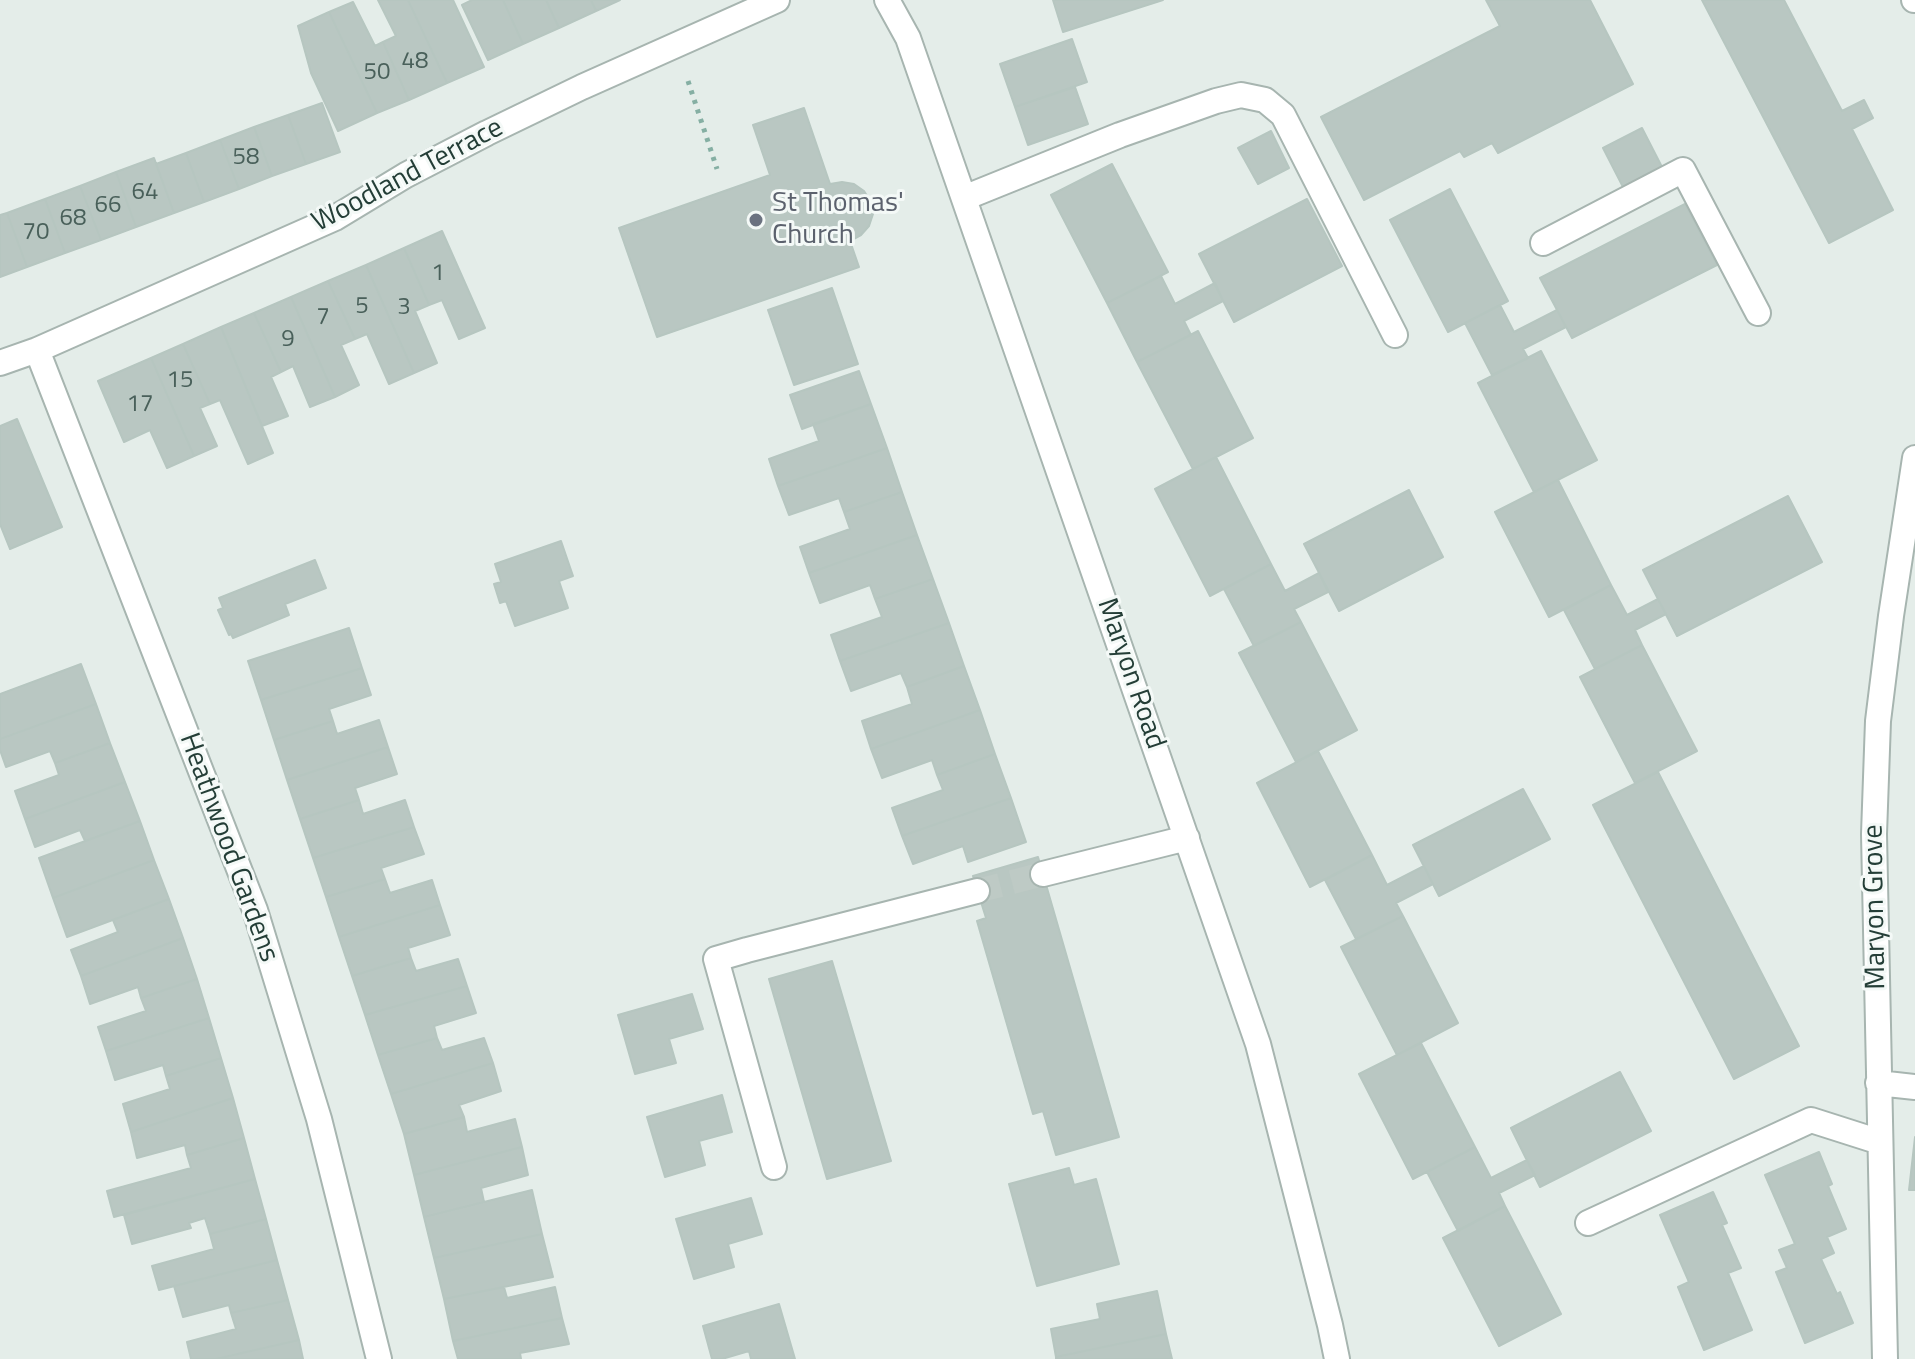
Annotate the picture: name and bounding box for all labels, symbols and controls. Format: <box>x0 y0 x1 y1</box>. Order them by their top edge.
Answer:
house number: 48 <box>402 48 428 76</box>
house number: 50 <box>364 59 390 87</box>
street label: Woodland Terrace <box>307 112 509 240</box>
house number: 58 <box>233 144 259 172</box>
house number: 64 <box>132 179 158 207</box>
place label: St Thomas' Church <box>772 187 904 253</box>
house number: 66 <box>95 192 121 220</box>
house number: 68 <box>60 205 86 233</box>
marker: St Thomas' Church <box>747 211 765 229</box>
house number: 70 <box>23 219 49 247</box>
house number: 1 <box>431 260 445 288</box>
house number: 5 <box>355 293 369 321</box>
house number: 3 <box>397 294 411 322</box>
house number: 7 <box>316 304 330 332</box>
house number: 9 <box>281 326 295 354</box>
house number: 15 <box>167 367 193 395</box>
house number: 17 <box>127 391 153 419</box>
street label: Maryon Road <box>1089 594 1171 754</box>
street label: Heathwood Gardens <box>171 729 285 967</box>
street label: Maryon Grove <box>1858 824 1894 990</box>

